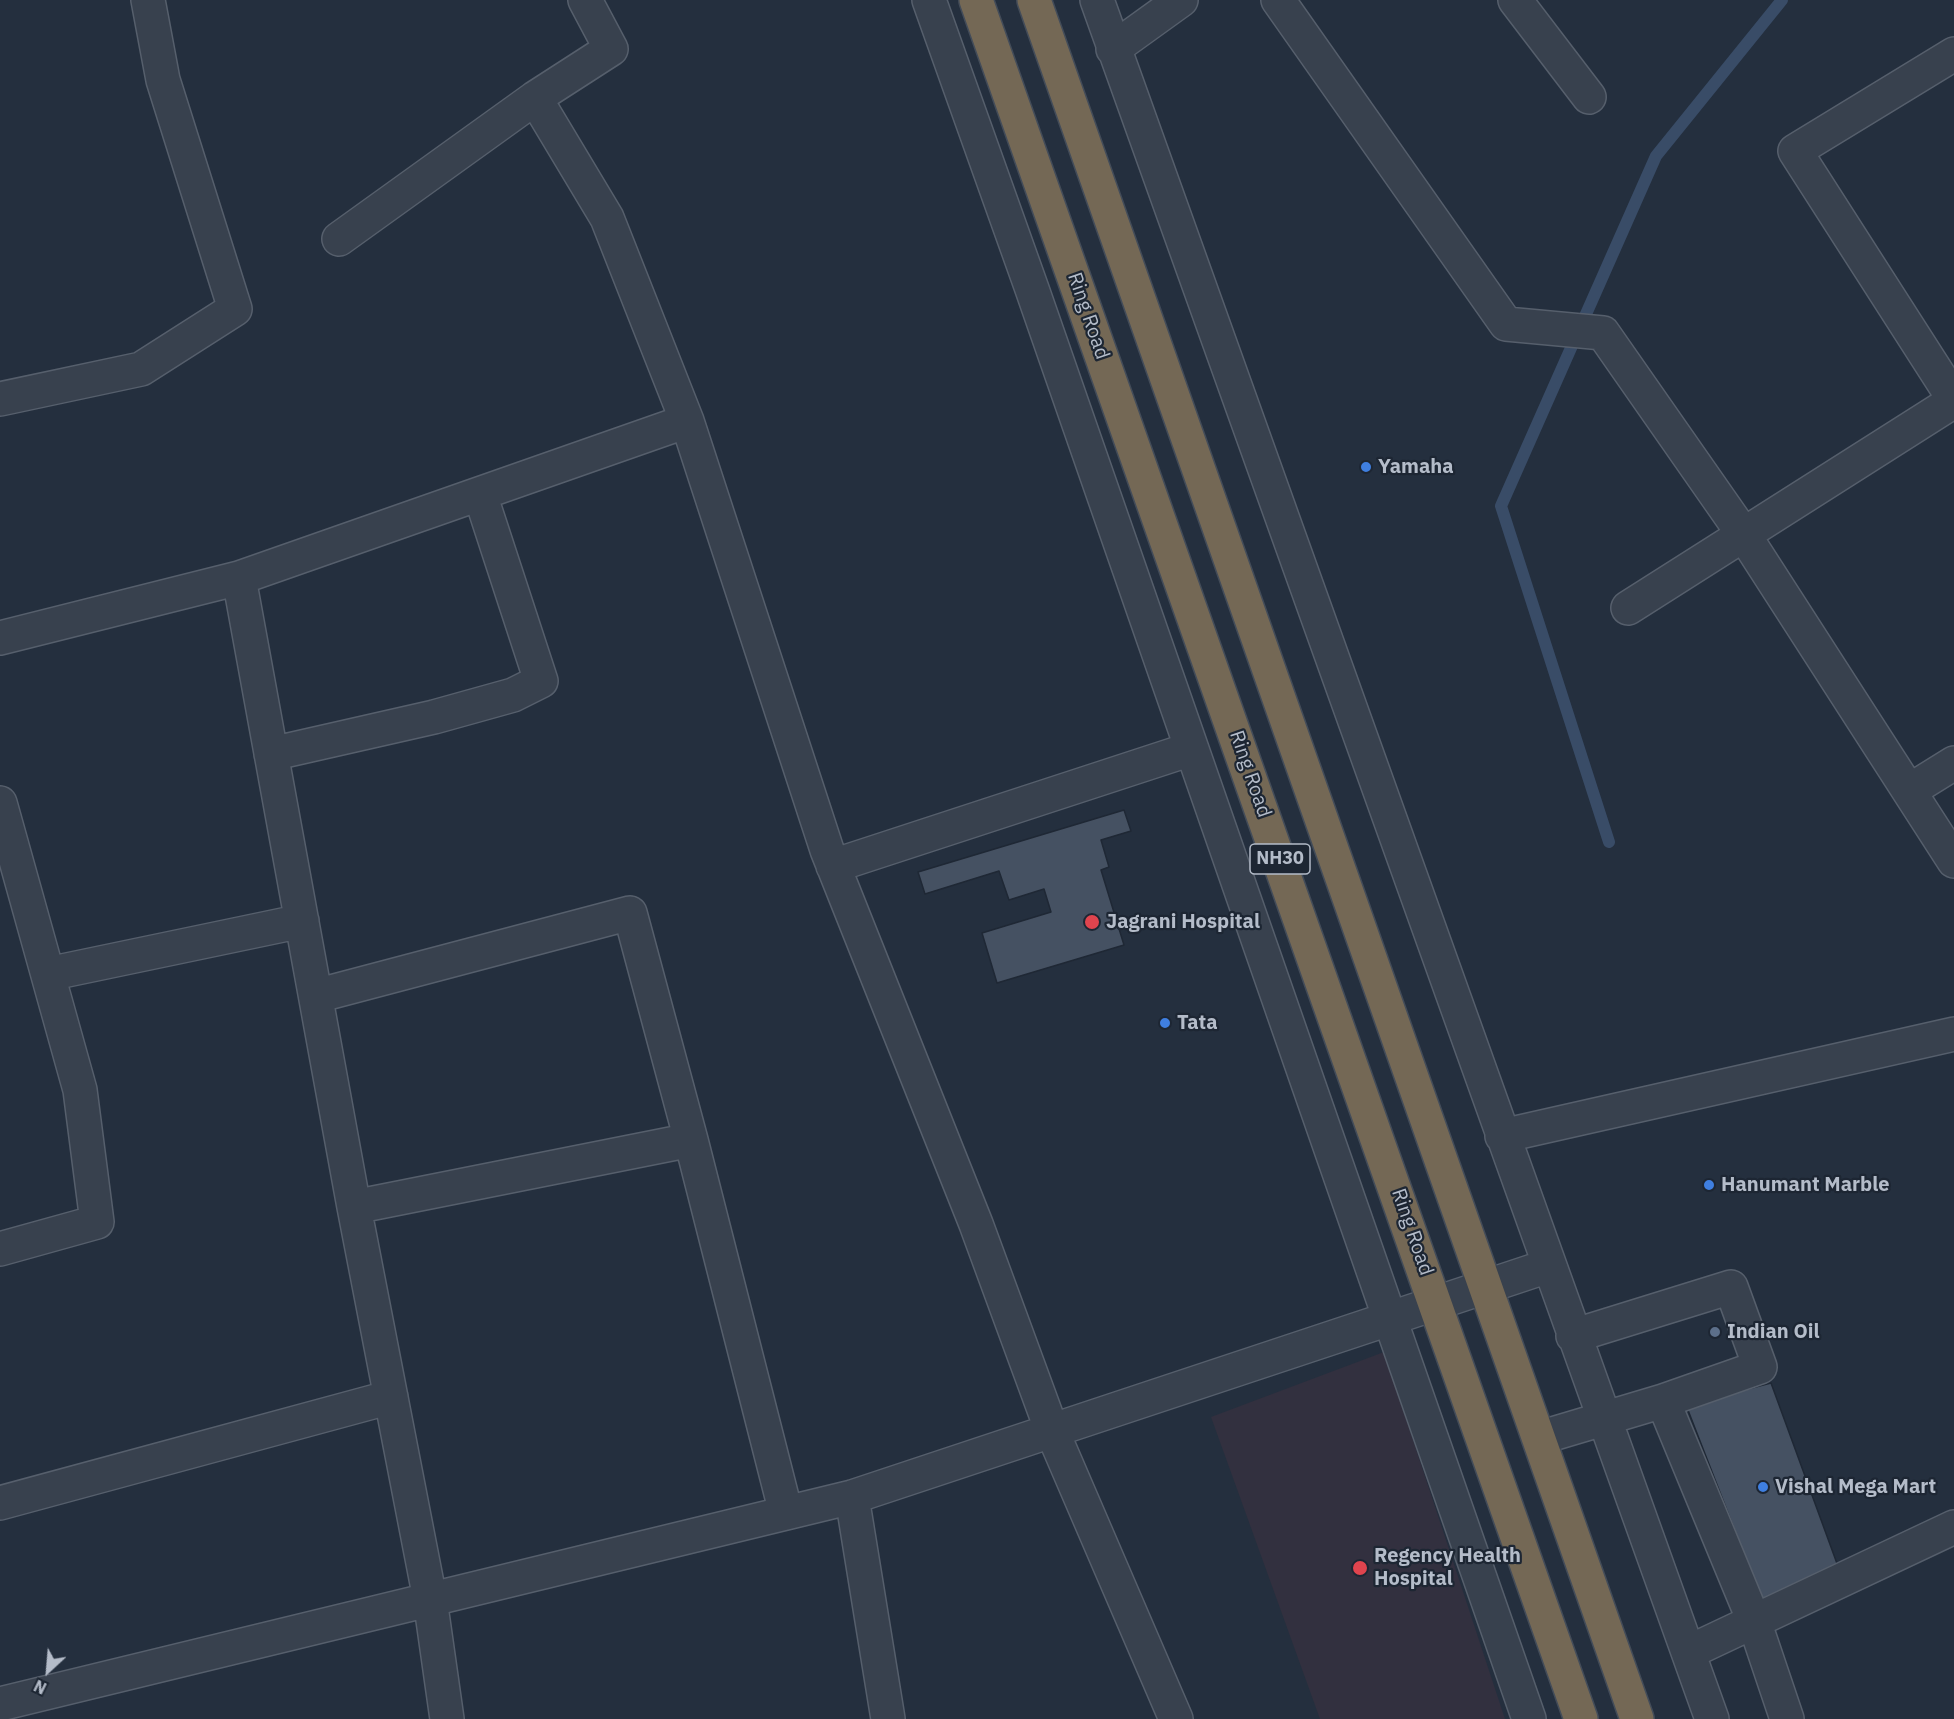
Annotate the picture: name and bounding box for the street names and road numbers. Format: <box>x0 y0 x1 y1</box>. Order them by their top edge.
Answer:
street label: Ring Road <box>1062 269 1114 363</box>
street label: Ring Road <box>1224 727 1276 821</box>
road number: NH30 <box>1250 844 1310 874</box>
street label: Ring Road <box>1386 1185 1438 1279</box>

